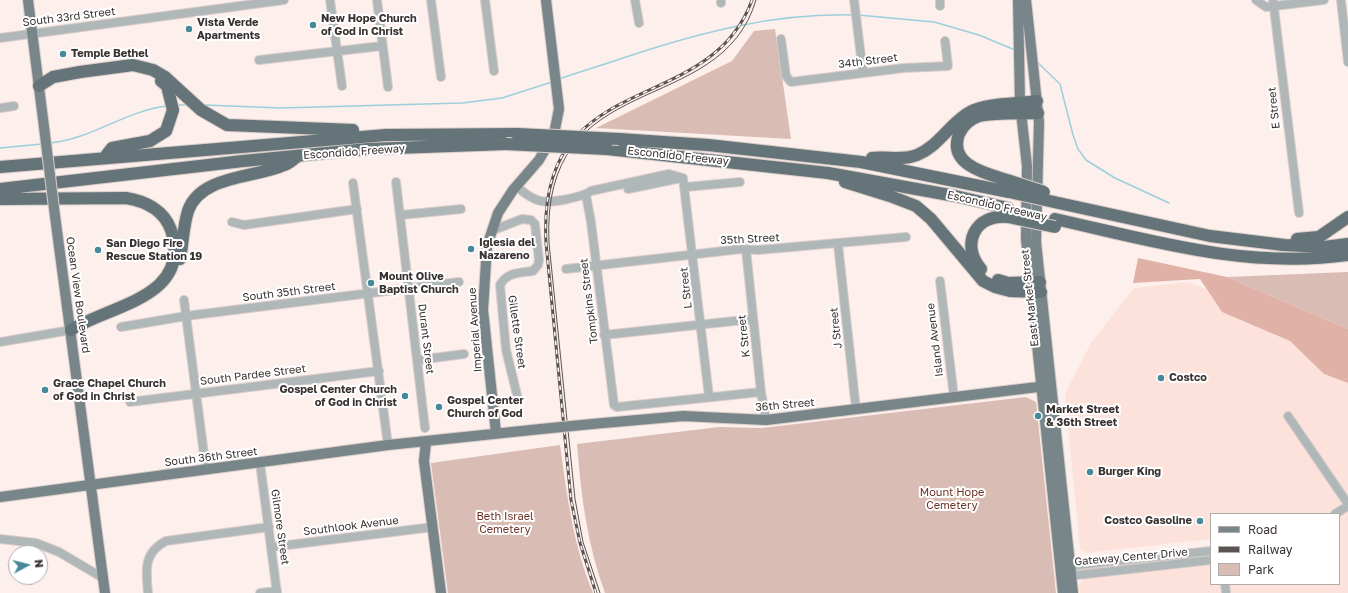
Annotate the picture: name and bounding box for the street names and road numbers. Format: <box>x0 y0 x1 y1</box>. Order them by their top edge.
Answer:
street label: South 33rd Street <box>22 5 116 29</box>
street label: 34th Street <box>838 51 898 71</box>
street label: E Street <box>1265 86 1283 130</box>
street label: Escondido Freeway <box>303 142 405 162</box>
street label: Escondido Freeway <box>627 144 729 168</box>
street label: Escondido Freeway <box>946 188 1048 224</box>
street label: 35th Street <box>720 231 780 247</box>
street label: Ocean View Boulevard <box>63 236 93 354</box>
street label: East Market Street <box>1018 249 1042 347</box>
street label: Tompkins Street <box>577 258 601 344</box>
street label: L Street <box>677 267 695 309</box>
street label: South 35th Street <box>242 280 336 304</box>
street label: Imperial Avenue <box>465 287 485 373</box>
street label: Gillette Street <box>505 294 529 370</box>
street label: Island Avenue <box>924 302 946 378</box>
street label: Durant Street <box>415 303 437 375</box>
street label: J Street <box>827 307 845 349</box>
street label: K Street <box>735 314 753 358</box>
street label: South Pardee Street <box>199 362 307 388</box>
street label: 36th Street <box>755 396 815 414</box>
street label: South 36th Street <box>164 445 258 469</box>
street label: Gilmore Street <box>268 488 292 566</box>
street label: Southlook Avenue <box>303 514 399 538</box>
street label: Gateway Center Drive <box>1074 545 1188 569</box>

